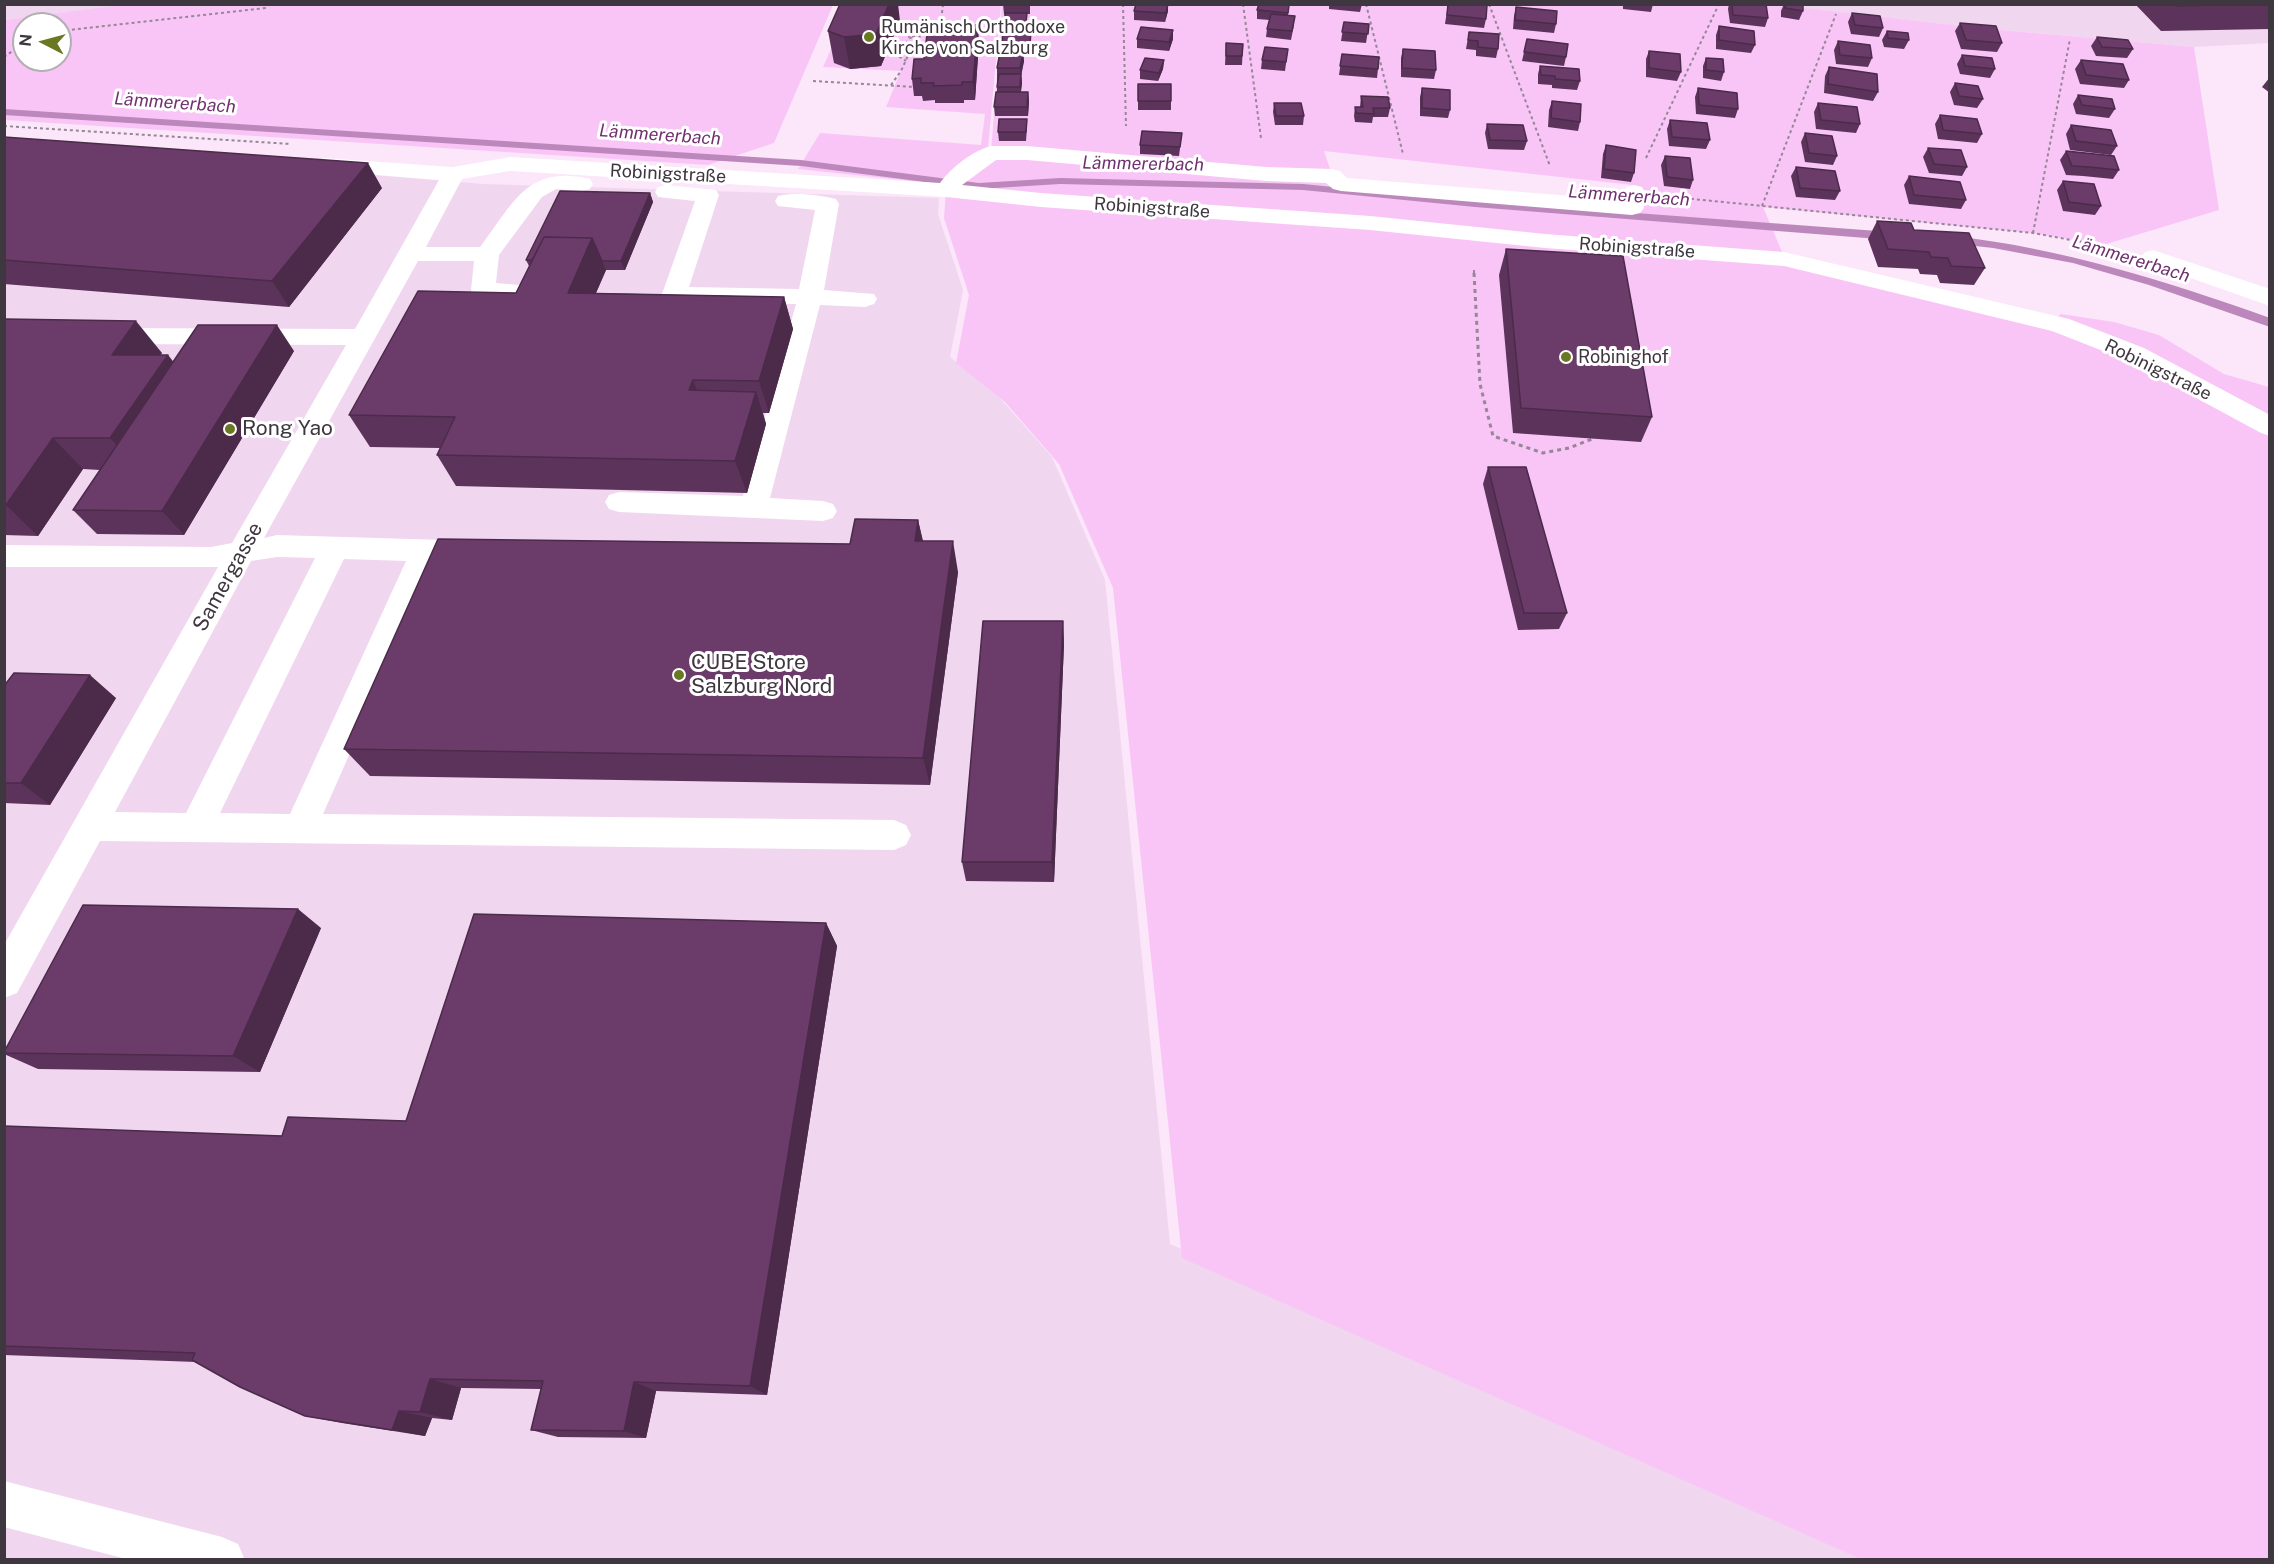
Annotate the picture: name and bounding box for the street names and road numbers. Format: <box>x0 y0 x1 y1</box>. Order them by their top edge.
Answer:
street label: Robinigstraße <box>609 160 727 188</box>
street label: Robinigstraße <box>1093 193 1211 223</box>
street label: Robinigstraße <box>1578 233 1696 263</box>
street label: Robinigstraße <box>2101 335 2215 405</box>
street label: Samergasse <box>188 518 268 636</box>

